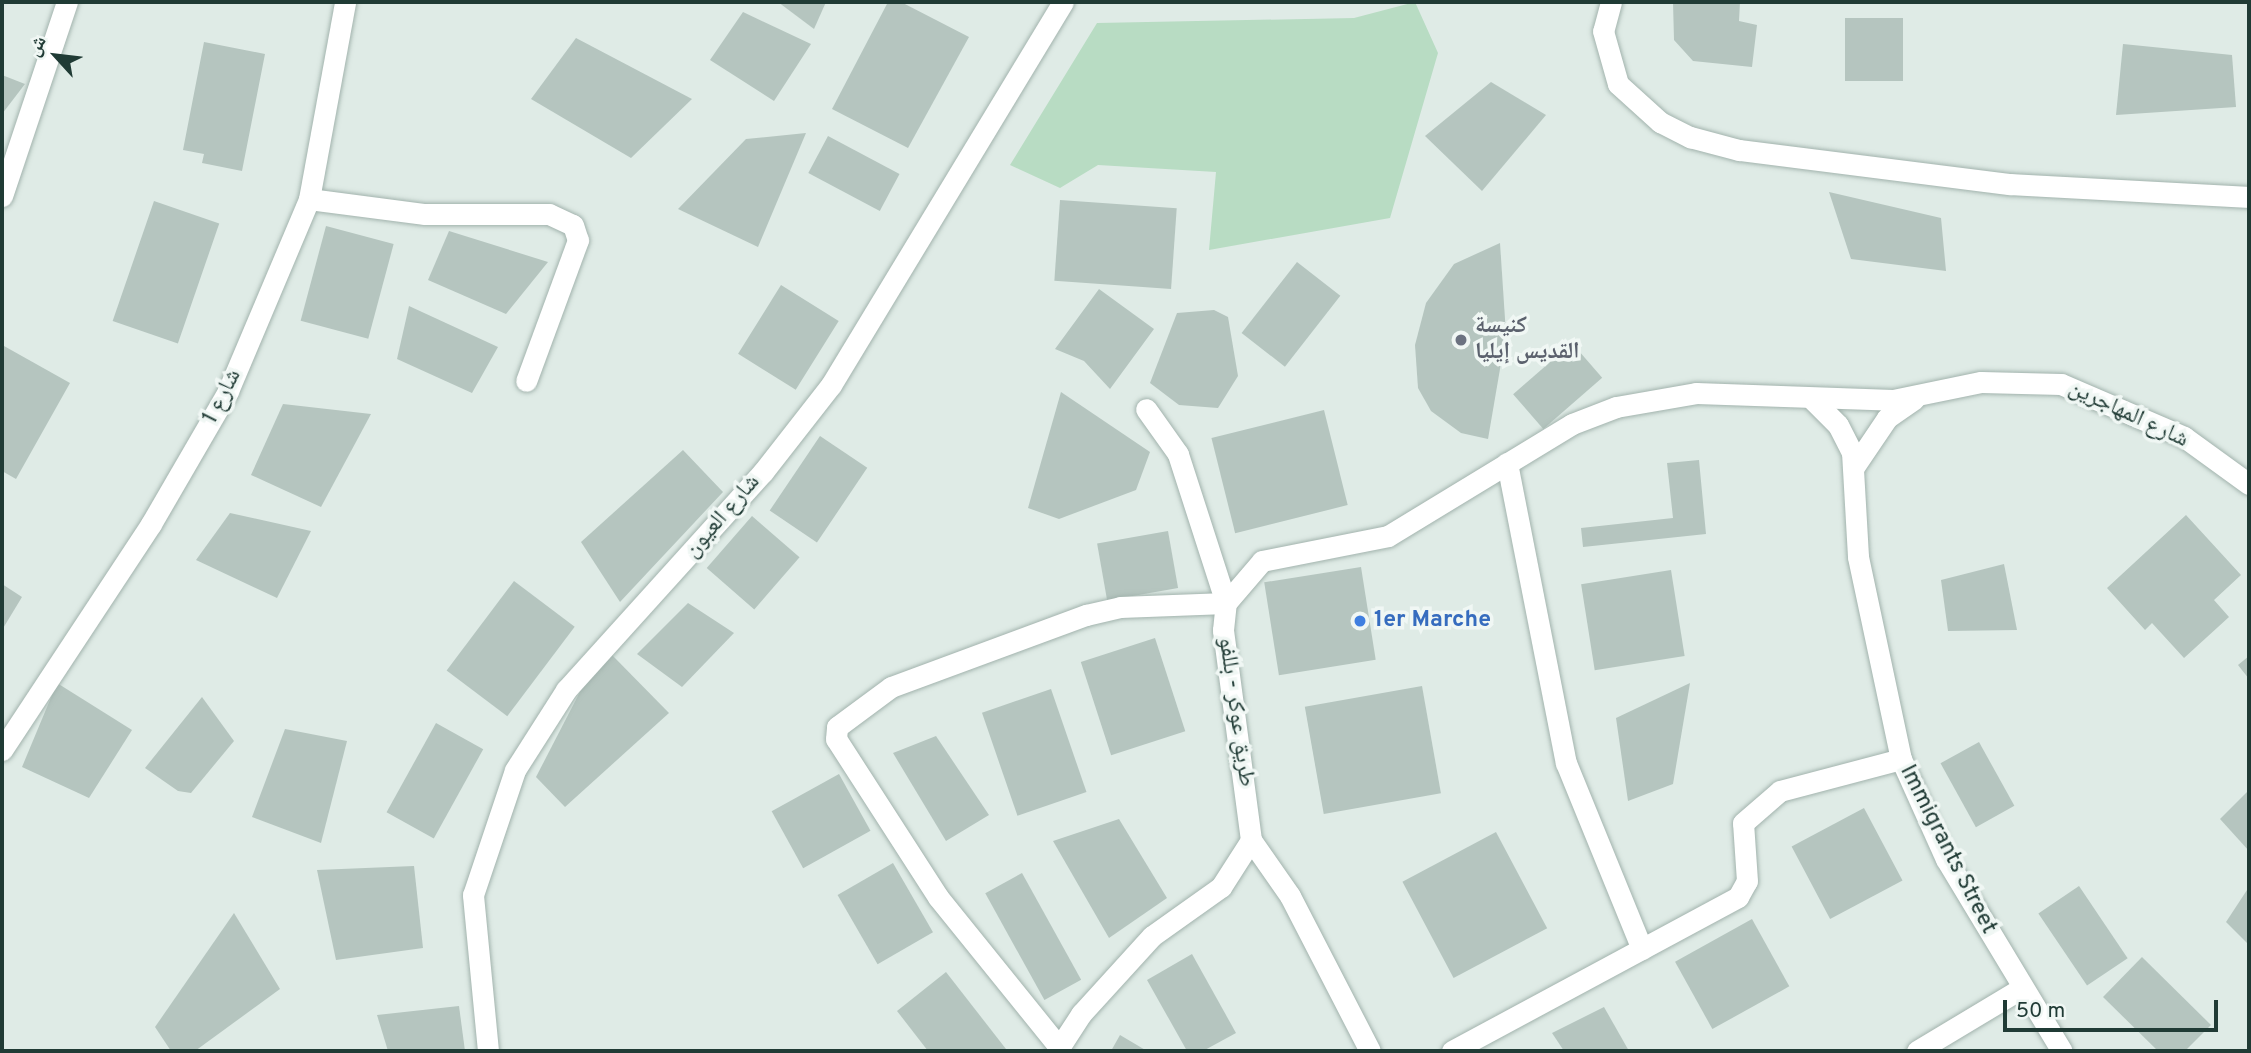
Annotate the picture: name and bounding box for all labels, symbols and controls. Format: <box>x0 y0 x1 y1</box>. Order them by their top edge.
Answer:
north arrow <box>21 21 91 91</box>
text: ش <box>22 32 53 61</box>
place label: كنيسة القديس إيليا <box>1475 313 1580 367</box>
marker: كنيسة القديس إيليا <box>1453 332 1469 348</box>
street label: شارع 1 <box>198 365 248 429</box>
street label: شارع المهاجرين <box>2064 375 2192 455</box>
street label: شارع العيون <box>679 470 767 564</box>
place label: 1er Marche <box>1374 607 1491 635</box>
marker: 1er Marche <box>1352 613 1368 629</box>
street label: طريق عوكر - بللفو <box>1211 635 1259 789</box>
street label: Immigrants Street <box>1892 761 2002 939</box>
scale bar <box>2006 986 2221 1030</box>
text: 50 m <box>2016 998 2065 1025</box>

